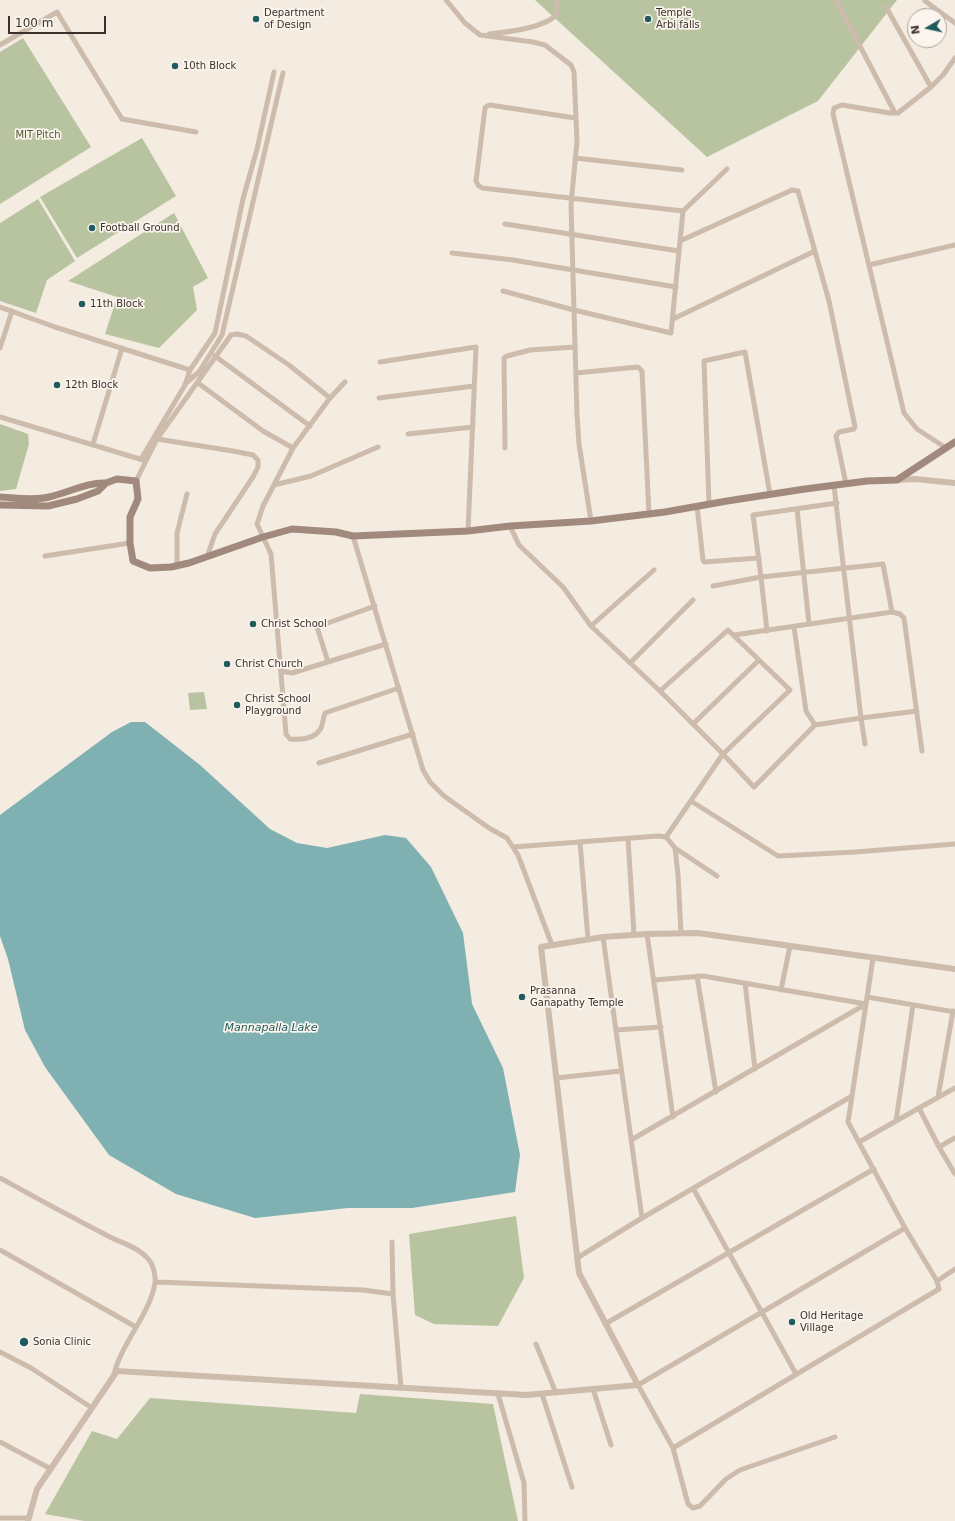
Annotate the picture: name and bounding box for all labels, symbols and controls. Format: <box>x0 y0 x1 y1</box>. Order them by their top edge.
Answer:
place label: Department of Design <box>264 7 325 30</box>
place label: Temple Arbi falls <box>656 7 700 30</box>
scale bar <box>10 8 108 34</box>
north arrow <box>907 8 947 48</box>
marker: Department of Design <box>251 14 261 24</box>
marker: Temple Arbi falls <box>643 14 653 24</box>
text: 100 m <box>15 16 53 30</box>
text: N <box>909 24 923 35</box>
place label: 10th Block <box>183 60 236 72</box>
marker: 10th Block <box>170 61 180 71</box>
park label: MIT Pitch <box>15 129 61 141</box>
place label: Football Ground <box>100 222 180 234</box>
marker: Football Ground <box>87 223 97 233</box>
place label: 11th Block <box>90 298 143 310</box>
marker: 11th Block <box>77 299 87 309</box>
place label: 12th Block <box>65 379 118 391</box>
marker: 12th Block <box>52 380 62 390</box>
place label: Christ School <box>261 618 327 630</box>
marker: Christ School <box>248 619 258 629</box>
place label: Christ Church <box>235 658 303 670</box>
marker: Christ Church <box>222 659 232 669</box>
place label: Christ School Playground <box>245 693 311 716</box>
marker: Christ School Playground <box>232 700 242 710</box>
place label: Prasanna Ganapathy Temple <box>530 985 624 1008</box>
marker: Prasanna Ganapathy Temple <box>517 992 527 1002</box>
water label: Mannapalla Lake <box>225 1021 317 1035</box>
place label: Old Heritage Village <box>800 1310 863 1334</box>
marker: Old Heritage Village <box>787 1317 797 1327</box>
marker: Sonia Clinic <box>18 1336 30 1348</box>
place label: Sonia Clinic <box>33 1336 91 1348</box>

